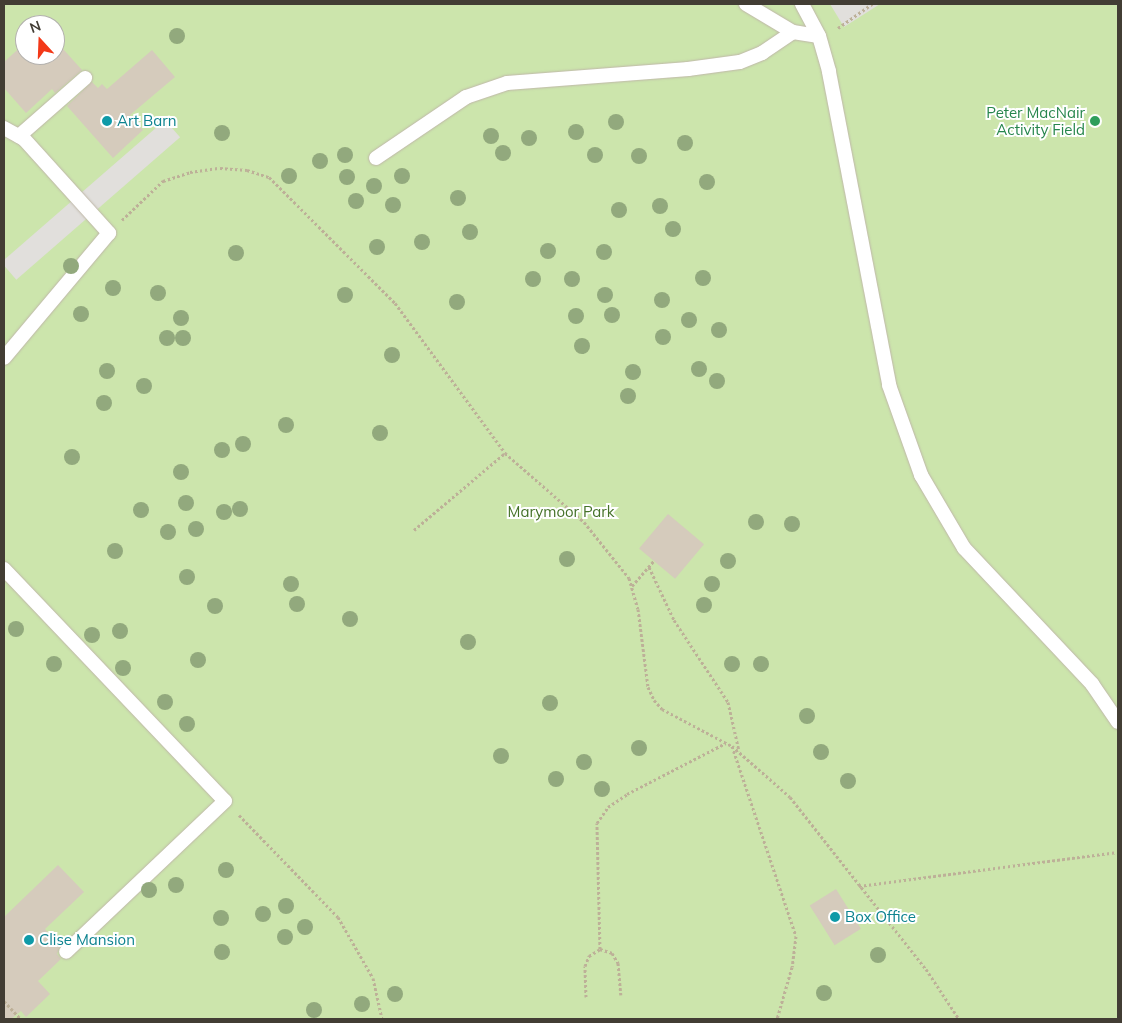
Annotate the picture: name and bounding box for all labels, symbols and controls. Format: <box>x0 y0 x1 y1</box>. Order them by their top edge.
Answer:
north arrow <box>15 15 65 65</box>
text: N <box>27 17 43 37</box>
place label: Peter MacNair Activity Field <box>986 103 1085 138</box>
place label: Art Barn <box>117 112 176 130</box>
marker: Art Barn <box>101 115 113 127</box>
marker: Peter MacNair Activity Field <box>1089 115 1101 127</box>
park label: Marymoor Park <box>508 503 614 521</box>
place label: Box Office <box>845 908 916 926</box>
marker: Box Office <box>829 911 841 923</box>
place label: Clise Mansion <box>39 931 135 949</box>
marker: Clise Mansion <box>23 934 35 946</box>

